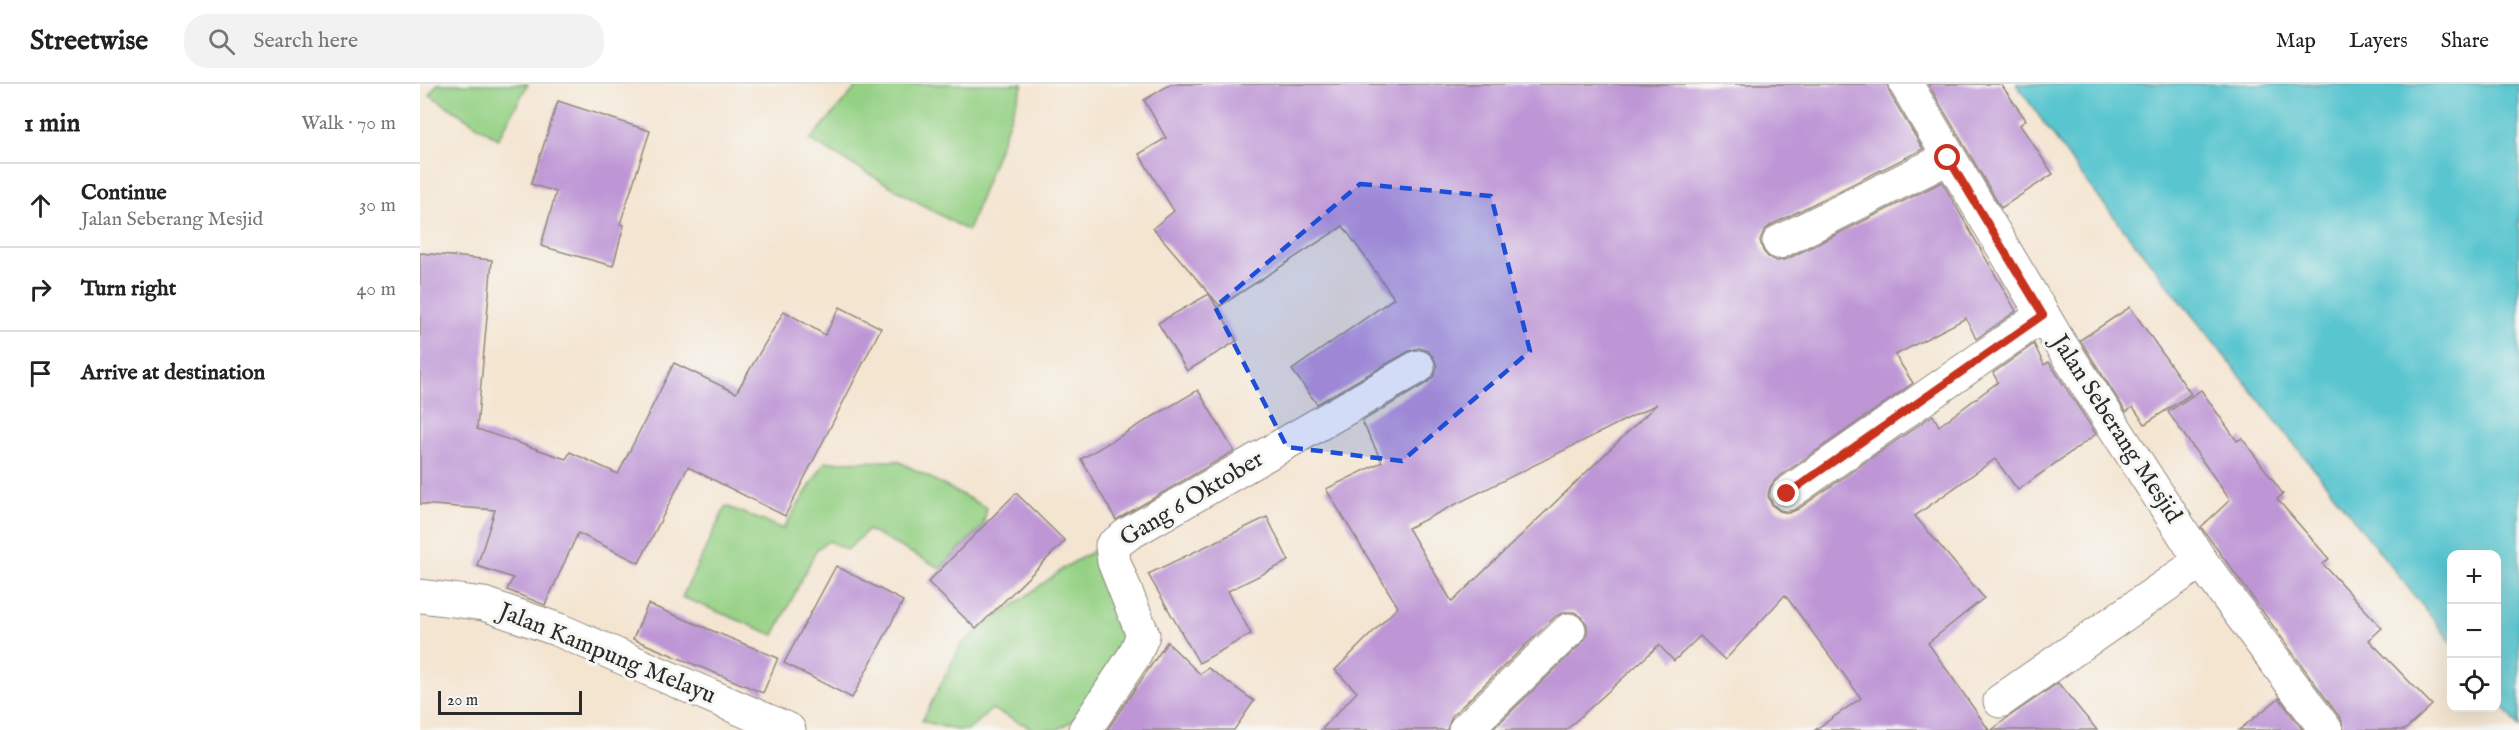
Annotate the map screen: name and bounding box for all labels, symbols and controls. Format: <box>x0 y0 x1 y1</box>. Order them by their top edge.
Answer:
search box <box>184 14 604 68</box>
text: Streetwise <box>30 24 148 59</box>
icon: search <box>205 25 238 58</box>
text: Search here <box>253 27 358 55</box>
text: Map <box>2276 28 2316 55</box>
text: Layers <box>2349 28 2408 55</box>
text: Share <box>2441 28 2489 55</box>
text: 1 min <box>24 107 80 140</box>
text: Walk · 70 m <box>301 111 396 136</box>
route start <box>1934 144 1960 170</box>
text: Continue <box>81 179 167 207</box>
icon: ahead <box>24 189 57 222</box>
text: 30 m <box>359 193 396 218</box>
text: Jalan Seberang Mesjid <box>81 207 263 232</box>
icon: right <box>24 273 57 306</box>
text: Turn right <box>81 275 176 303</box>
text: 40 m <box>357 277 396 302</box>
street label: Jalan Seberang Mesjid <box>2042 326 2189 529</box>
icon: arrive <box>24 357 57 390</box>
text: Arrive at destination <box>81 359 265 387</box>
street label: Gang 6 Oktober <box>1114 444 1270 554</box>
route end <box>1773 480 1799 506</box>
map controls <box>2447 550 2501 712</box>
button: + <box>2447 550 2501 604</box>
street label: Jalan Kampung Melayu <box>491 595 720 712</box>
button: − <box>2447 604 2501 658</box>
button: locate <box>2447 658 2501 712</box>
scale bar <box>438 688 582 716</box>
text: 20 m <box>447 691 478 711</box>

